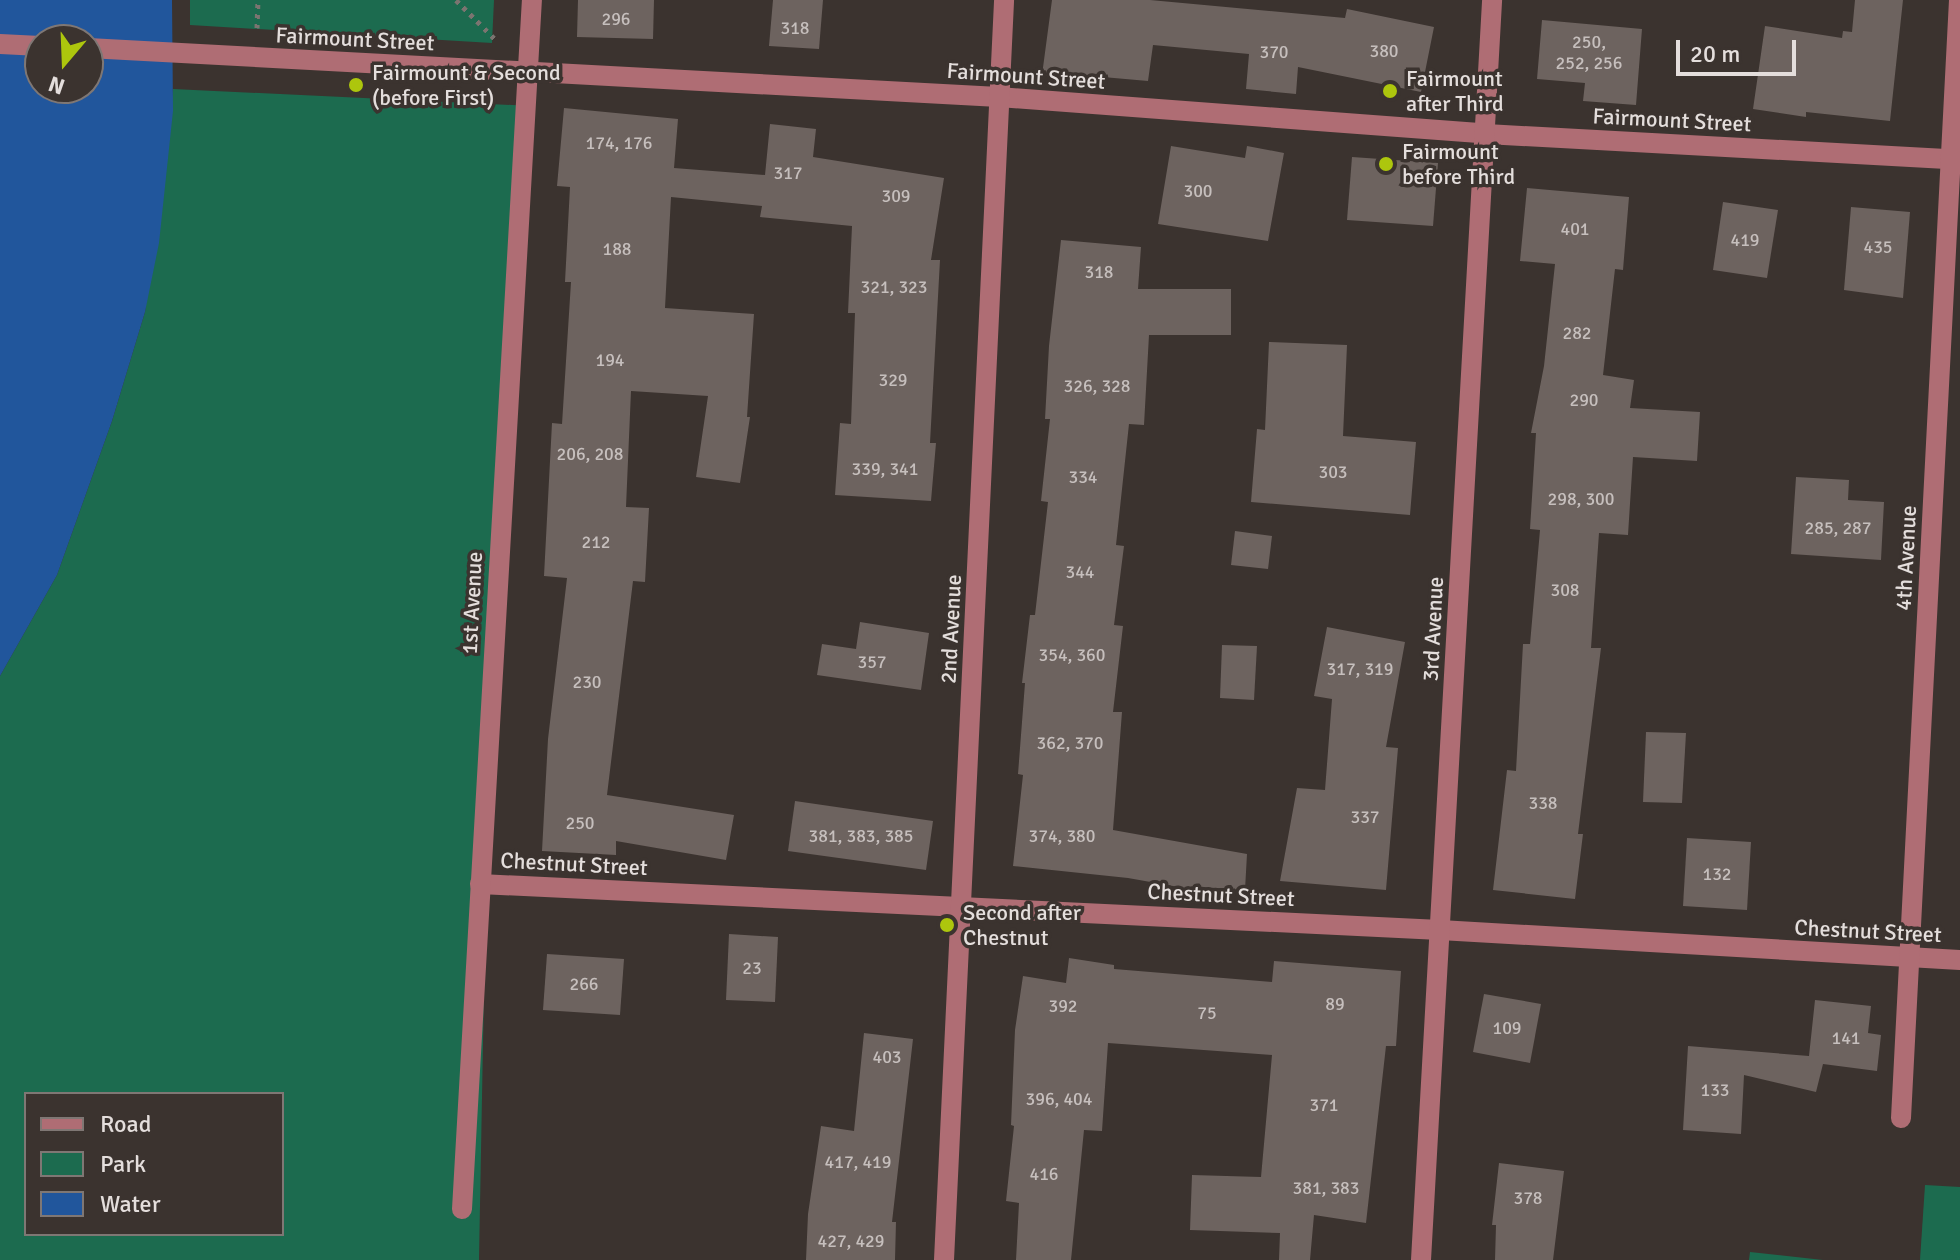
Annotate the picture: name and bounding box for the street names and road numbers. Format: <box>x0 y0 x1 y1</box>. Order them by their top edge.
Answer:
street label: Fairmount Street <box>275 22 435 56</box>
street label: Fairmount Street <box>946 57 1106 95</box>
street label: Fairmount Street <box>1592 103 1752 137</box>
street label: 4th Avenue <box>1890 505 1922 611</box>
street label: 1st Avenue <box>456 551 488 655</box>
street label: 2nd Avenue <box>935 574 967 684</box>
street label: 3rd Avenue <box>1417 576 1449 682</box>
street label: Chestnut Street <box>500 847 648 881</box>
street label: Chestnut Street <box>1147 878 1295 912</box>
street label: Chestnut Street <box>1794 914 1942 948</box>

